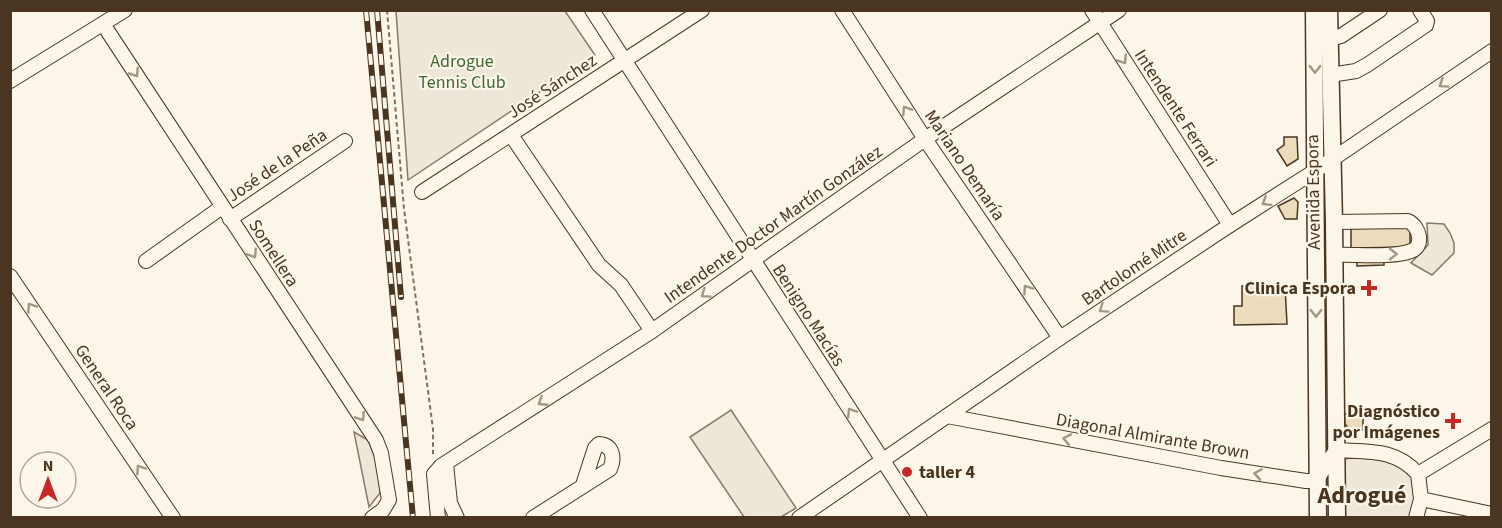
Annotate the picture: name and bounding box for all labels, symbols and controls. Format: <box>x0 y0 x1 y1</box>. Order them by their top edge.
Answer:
street label: Intendente Ferrari <box>1128 45 1223 172</box>
street label: José Sánchez <box>503 48 602 125</box>
park label: Adrogue Tennis Club <box>418 49 506 95</box>
one-way arrow <box>1116 54 1128 64</box>
one-way arrow <box>1309 64 1321 73</box>
one-way arrow <box>128 67 139 78</box>
one-way arrow <box>1439 77 1450 88</box>
street label: Mariano Demaría <box>918 105 1011 226</box>
one-way arrow <box>902 106 914 116</box>
street label: José de la Peña <box>222 123 332 208</box>
street label: Avenida Espora <box>1300 134 1327 250</box>
street label: Intendente Doctor Martín González <box>659 139 888 310</box>
one-way arrow <box>1262 195 1272 207</box>
street label: Somellera <box>242 215 305 292</box>
street label: Bartolomé Mitre <box>1077 223 1192 312</box>
one-way arrow <box>246 247 257 258</box>
one-way arrow <box>1388 248 1397 260</box>
street label: Benigno Macías <box>766 259 851 371</box>
place label: Clinica Espora <box>1245 276 1356 301</box>
marker: Clinica Espora <box>1360 279 1378 297</box>
one-way arrow <box>1023 285 1034 296</box>
one-way arrow <box>700 287 711 298</box>
one-way arrow <box>1099 302 1110 313</box>
one-way arrow <box>27 303 39 313</box>
one-way arrow <box>1310 309 1322 318</box>
street label: General Roca <box>69 339 145 435</box>
one-way arrow <box>538 394 548 406</box>
place label: Diagnóstico por Imágenes <box>1332 399 1440 445</box>
street label: Diagonal Almirante Brown <box>1054 407 1252 466</box>
one-way arrow <box>847 408 858 419</box>
one-way arrow <box>353 411 365 421</box>
marker: Diagnóstico por Imágenes <box>1444 412 1462 430</box>
one-way arrow <box>1062 433 1072 446</box>
north arrow <box>18 450 78 510</box>
text: N <box>43 455 53 477</box>
place label: taller 4 <box>919 460 975 485</box>
one-way arrow <box>136 465 147 476</box>
marker: taller 4 <box>900 465 914 479</box>
one-way arrow <box>1254 468 1264 481</box>
district label: Adrogué <box>1316 478 1407 513</box>

